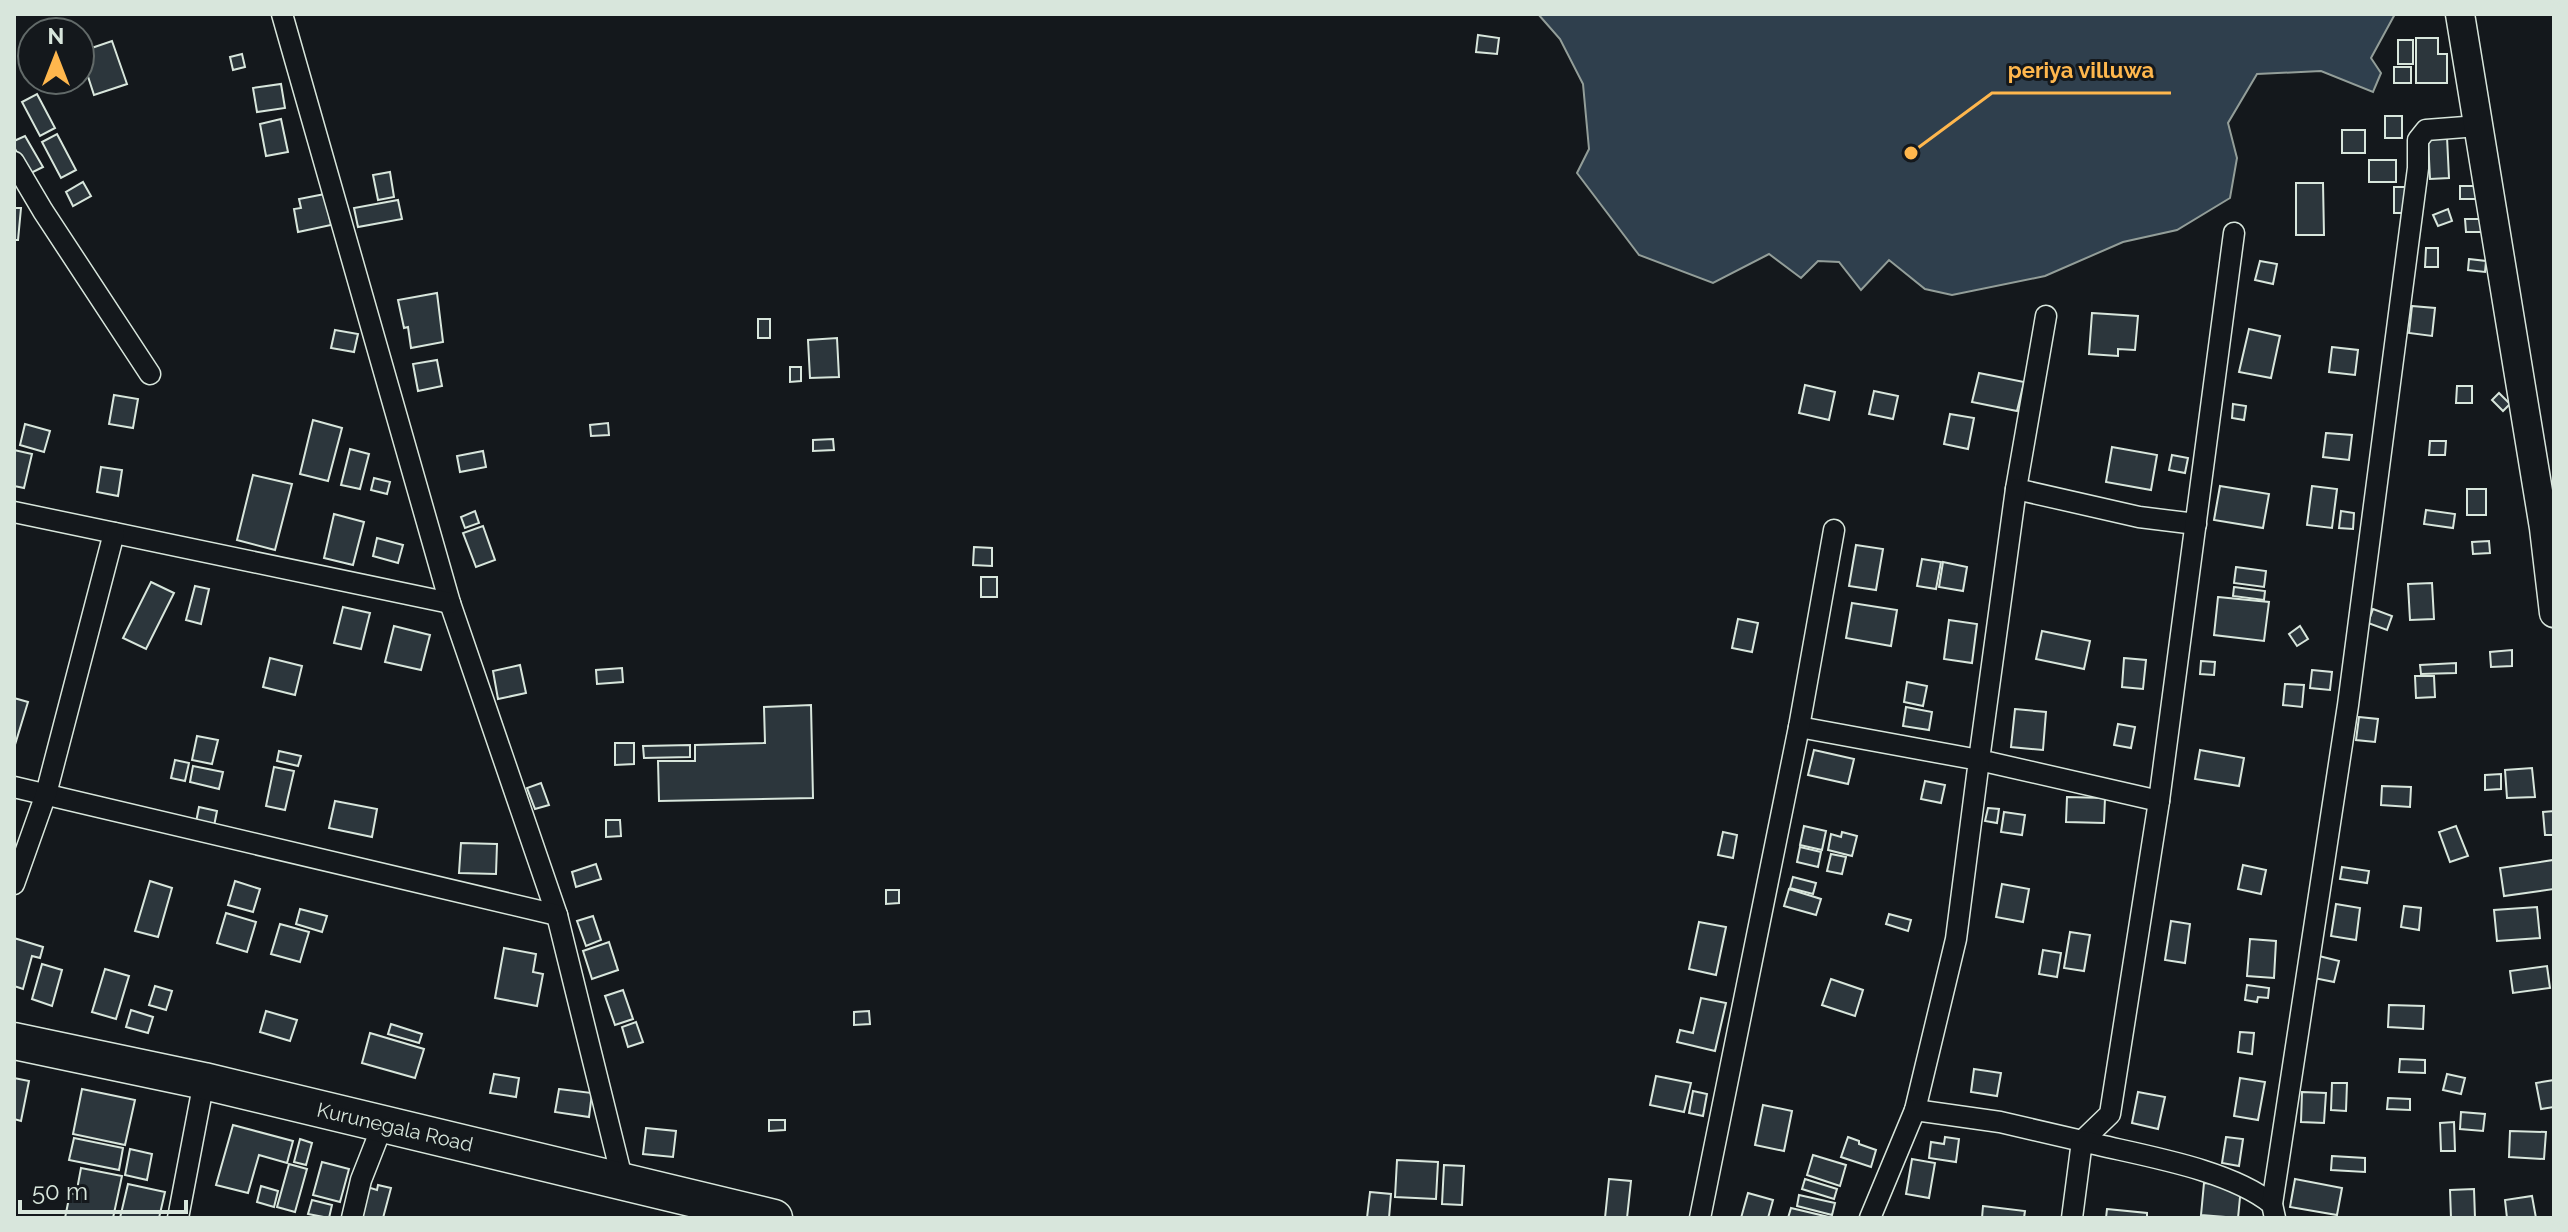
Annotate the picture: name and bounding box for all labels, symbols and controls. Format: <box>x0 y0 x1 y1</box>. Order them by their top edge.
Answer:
north arrow <box>16 16 96 96</box>
text: N <box>48 23 64 49</box>
callout: periya villuwa <box>1992 47 2171 93</box>
text: periya villuwa <box>2008 57 2154 83</box>
street label: Kurunegala Road <box>315 1097 475 1157</box>
scale bar <box>20 1164 186 1214</box>
text: 50 m <box>32 1177 88 1206</box>

